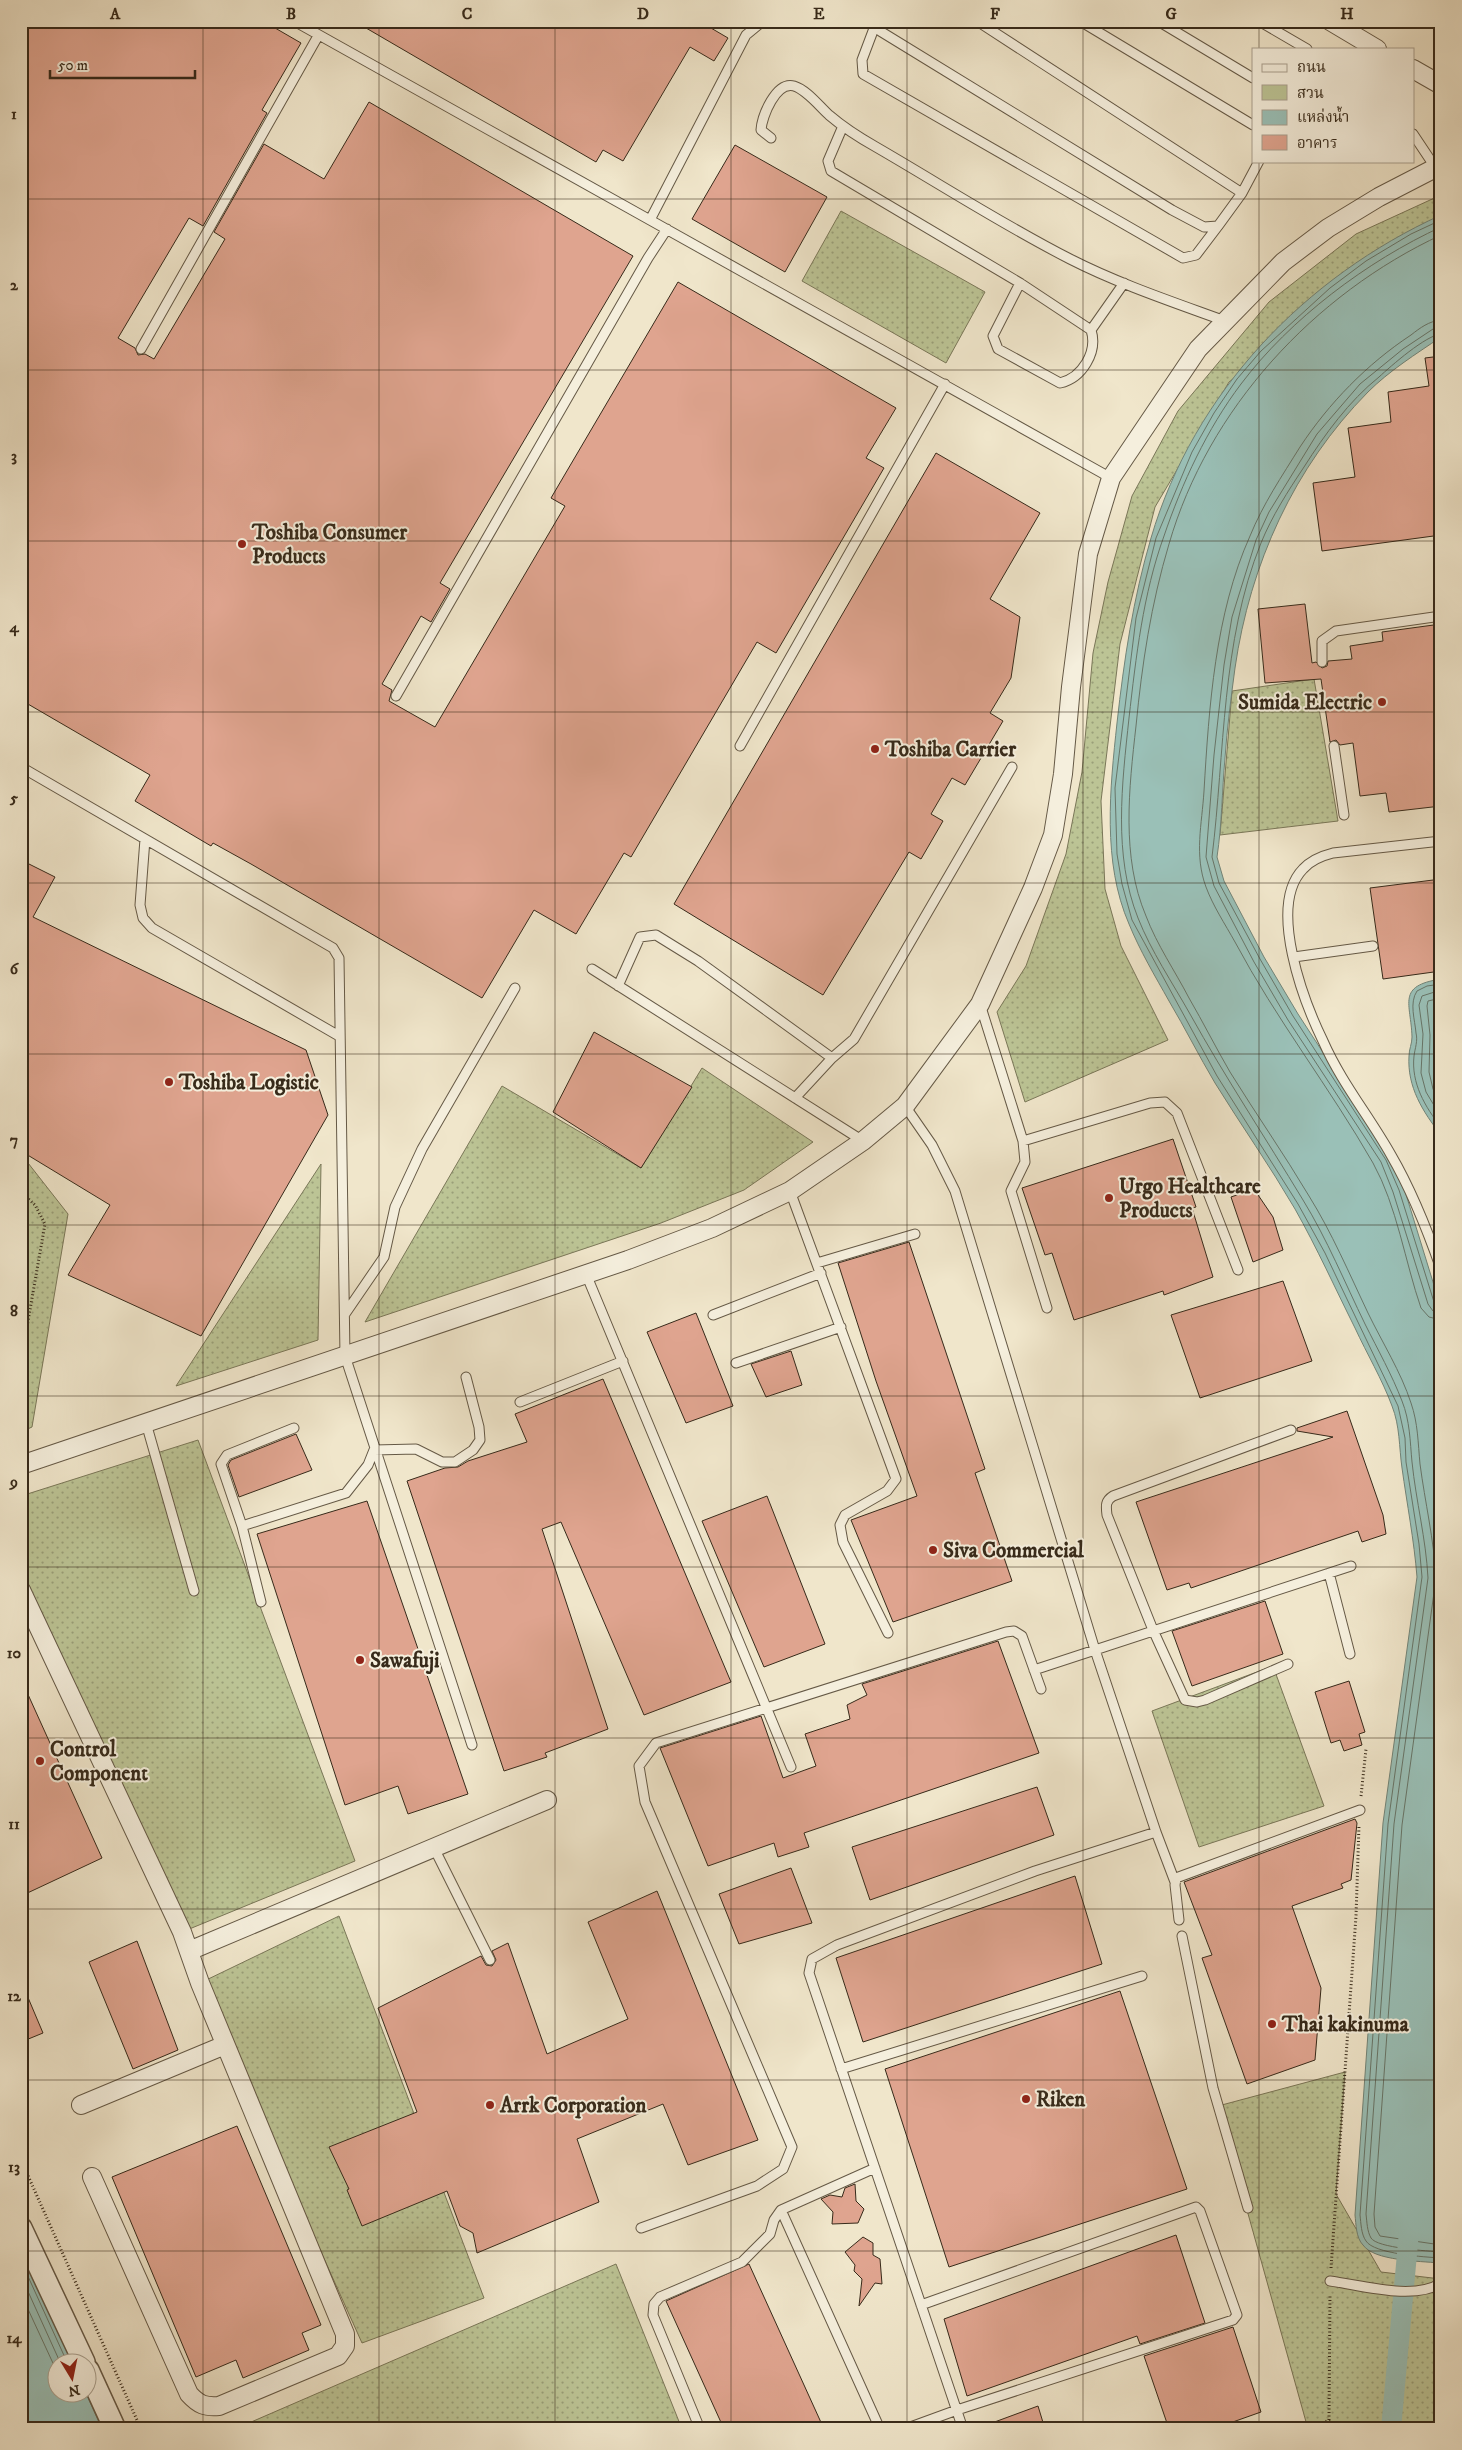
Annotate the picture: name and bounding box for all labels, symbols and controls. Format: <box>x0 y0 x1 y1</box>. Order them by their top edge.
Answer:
text: A <box>109 4 121 24</box>
text: B <box>286 4 296 24</box>
text: C <box>462 4 472 24</box>
text: D <box>637 4 649 24</box>
text: E <box>813 4 825 24</box>
text: F <box>990 4 1000 24</box>
text: G <box>1165 4 1177 24</box>
text: H <box>1340 4 1354 24</box>
scale bar <box>50 48 195 80</box>
legend <box>1252 48 1414 162</box>
text: 50 m <box>58 56 88 75</box>
text: ถนน <box>1297 58 1326 77</box>
text: สวน <box>1297 84 1324 103</box>
text: 1 <box>11 104 17 124</box>
text: แหล่งน้ำ <box>1297 106 1349 127</box>
text: อาคาร <box>1297 134 1337 153</box>
text: 2 <box>10 275 19 295</box>
text: 3 <box>11 446 17 466</box>
place label: Toshiba Consumer Products <box>251 520 408 570</box>
marker: Toshiba Consumer Products <box>236 538 248 550</box>
text: 4 <box>8 617 19 637</box>
place label: Sumida Electric <box>1238 690 1372 716</box>
marker: Sumida Electric <box>1376 696 1388 708</box>
place label: Toshiba Carrier <box>884 737 1017 763</box>
marker: Toshiba Carrier <box>869 743 881 755</box>
text: 5 <box>9 788 18 808</box>
text: 6 <box>10 959 20 979</box>
place label: Toshiba Logistic <box>178 1070 319 1096</box>
marker: Toshiba Logistic <box>163 1076 175 1088</box>
text: 7 <box>10 1130 18 1150</box>
place label: Urgo Healthcare Products <box>1119 1174 1261 1224</box>
marker: Urgo Healthcare Products <box>1103 1192 1115 1204</box>
text: 8 <box>10 1301 18 1321</box>
text: 9 <box>9 1472 18 1492</box>
place label: Siva Commercial <box>943 1538 1085 1564</box>
marker: Siva Commercial <box>927 1544 939 1556</box>
text: 10 <box>7 1643 22 1663</box>
place label: Sawafuji <box>370 1648 440 1675</box>
marker: Sawafuji <box>354 1654 366 1666</box>
place label: Control Component <box>50 1737 148 1787</box>
marker: Control Component <box>34 1755 46 1767</box>
text: 11 <box>8 1814 20 1834</box>
text: 12 <box>7 1986 22 2006</box>
place label: Thai kakinuma <box>1281 2012 1410 2038</box>
marker: Thai kakinuma <box>1266 2018 1278 2030</box>
place label: Riken <box>1036 2087 1086 2113</box>
place label: Arrk Corporation <box>499 2093 647 2119</box>
marker: Riken <box>1020 2093 1032 2105</box>
marker: Arrk Corporation <box>484 2099 496 2111</box>
text: 13 <box>8 2157 20 2177</box>
text: 14 <box>6 2328 22 2348</box>
north arrow <box>48 2352 98 2402</box>
text: N <box>66 2380 81 2400</box>

